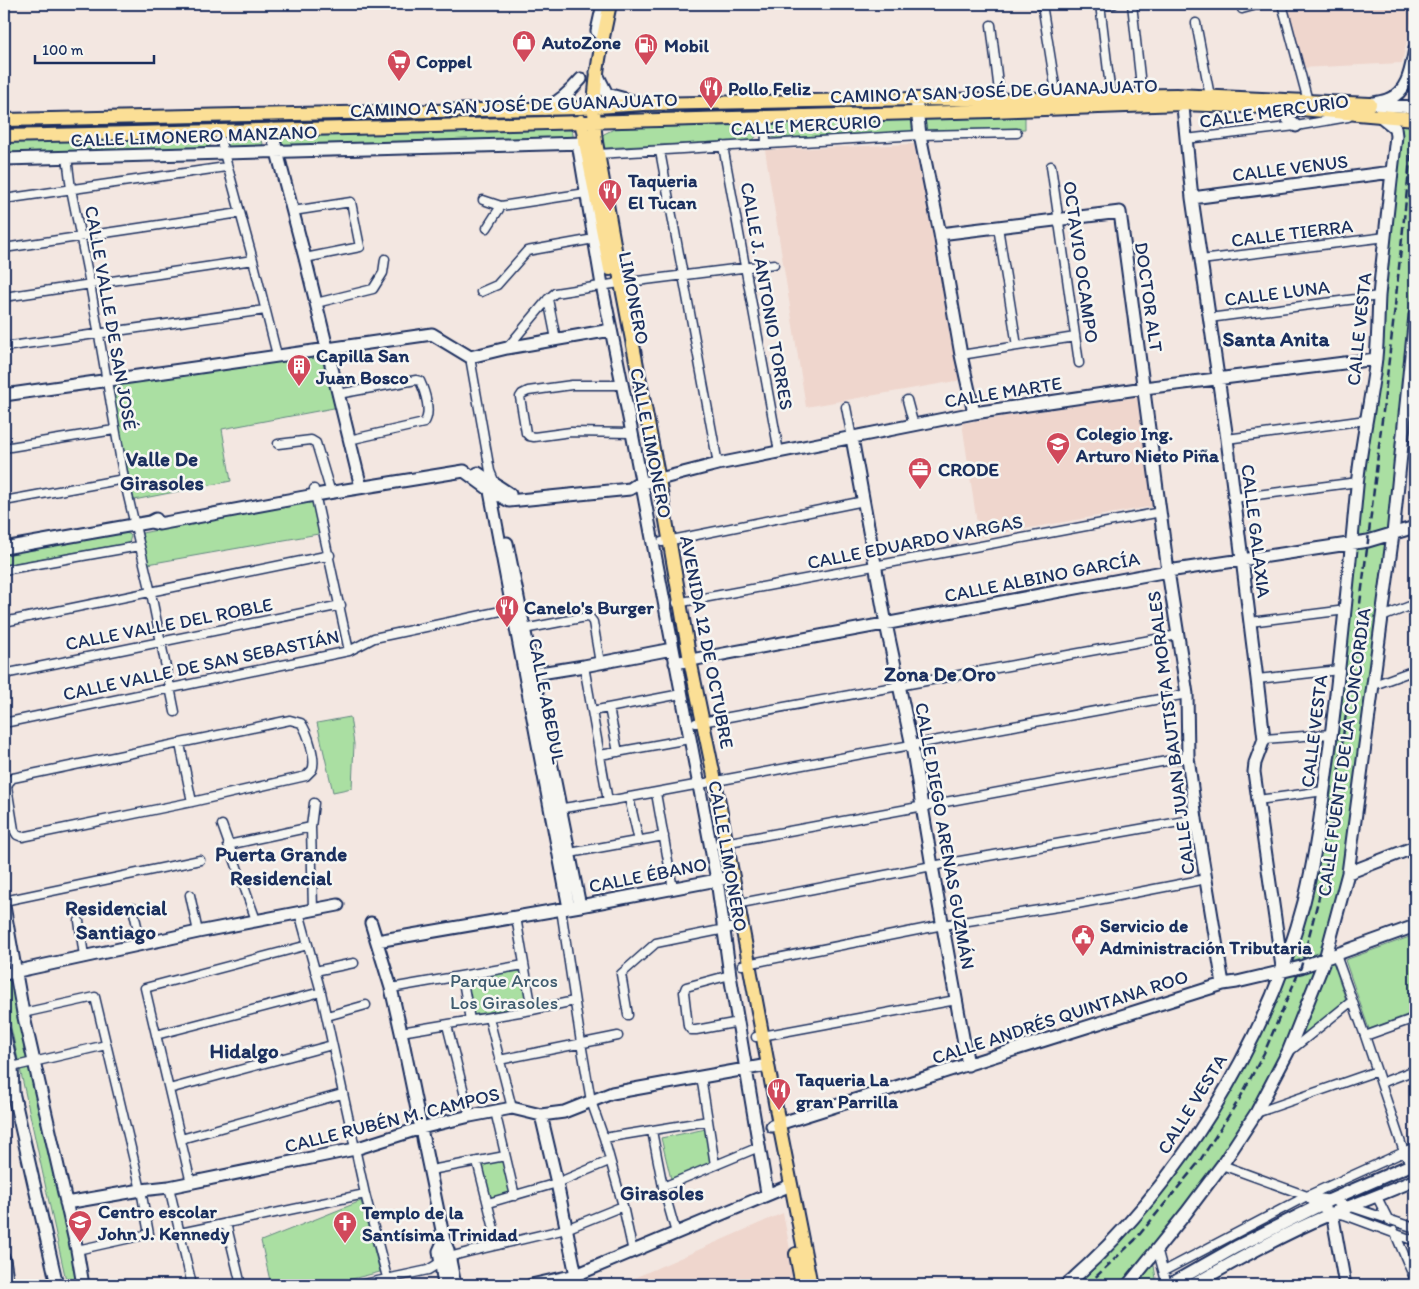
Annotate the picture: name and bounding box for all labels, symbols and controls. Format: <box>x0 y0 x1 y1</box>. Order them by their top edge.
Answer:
shop icon: AutoZone <box>511 29 537 63</box>
place label: AutoZone <box>541 31 621 54</box>
scale bar <box>35 32 154 64</box>
fuel station icon: Mobil <box>633 32 659 66</box>
place label: Mobil <box>664 34 709 57</box>
text: 100 m <box>42 41 84 59</box>
supermarket icon: Coppel <box>386 48 412 82</box>
place label: Coppel <box>416 50 472 73</box>
street label: CAMINO A SAN JOSÉ DE GUANAJUATO <box>830 74 1158 108</box>
restaurant icon: Pollo Feliz <box>698 75 724 109</box>
place label: Pollo Feliz <box>728 77 811 100</box>
street label: CAMINO A SAN JOSÉ DE GUANAJUATO <box>350 88 678 122</box>
street label: CALLE MERCURIO <box>1198 89 1350 133</box>
street label: CALLE MERCURIO <box>730 110 882 140</box>
street label: CALLE LIMONERO MANZANO <box>70 120 318 152</box>
street label: CALLE VENUS <box>1231 149 1349 187</box>
place label: Taqueria El Tucan <box>627 169 698 214</box>
restaurant icon: Taqueria El Tucan <box>597 178 623 212</box>
street label: OCTAVIO OCAMPO <box>1058 179 1104 345</box>
street label: CALLE J. ANTONIO TORRES <box>736 180 798 412</box>
street label: CALLE VALLE DE SAN JOSÉ <box>80 204 142 432</box>
street label: CALLE TIERRA <box>1230 214 1354 252</box>
street label: DOCTOR ALT <box>1130 240 1168 354</box>
street label: LIMONERO <box>614 250 654 346</box>
street label: CALLE VESTA <box>1342 271 1376 387</box>
street label: CALLE LUNA <box>1223 275 1331 311</box>
district label: Santa Anita <box>1222 326 1331 351</box>
place label: Capilla San Juan Bosco <box>315 344 409 389</box>
building icon: Capilla San Juan Bosco <box>286 353 312 387</box>
street label: CALLE LIMONERO <box>625 366 677 520</box>
street label: CALLE MARTE <box>943 371 1063 413</box>
place label: Colegio Ing. Arturo Nieto Piña <box>1075 422 1220 467</box>
school or university icon: Colegio Ing. Arturo Nieto Piña <box>1045 431 1071 465</box>
district label: Valle De Girasoles <box>120 446 204 495</box>
office icon: CRODE <box>907 456 933 490</box>
place label: CRODE <box>938 458 999 481</box>
street label: CALLE GALAXIA <box>1236 463 1276 599</box>
street label: CALLE EDUARDO VARGAS <box>805 510 1025 574</box>
street label: AVENIDA 12 DE OCTUBRE <box>675 533 739 751</box>
street label: CALLE ALBINO GARCÍA <box>942 547 1142 607</box>
street label: CALLE JUAN BAUTISTA MORALES <box>1142 590 1200 876</box>
street label: CALLE VALLE DEL ROBLE <box>63 593 275 655</box>
restaurant icon: Canelo's Burger <box>494 594 520 628</box>
place label: Canelo's Burger <box>524 596 654 619</box>
street label: CALLE FUENTE DE LA CONCORDIA <box>1312 606 1376 898</box>
street label: CALLE VALLE DE SAN SEBASTIÁN <box>61 624 341 706</box>
street label: CALLE ABEDUL <box>524 636 571 766</box>
district label: Zona De Oro <box>884 661 996 686</box>
street label: CALLE VESTA <box>1296 673 1332 789</box>
street label: CALLE DIEGO ARENAS GUZMÁN <box>910 701 980 971</box>
street label: CALLE LIMONERO <box>703 779 753 933</box>
district label: Puerta Grande Residencial <box>215 841 347 890</box>
street label: CALLE ÉBANO <box>587 852 709 898</box>
district label: Residencial Santiago <box>65 895 168 945</box>
place label: Servicio de Administración Tributaria <box>1099 914 1312 959</box>
public building icon: Servicio de Administración Tributaria <box>1070 923 1096 957</box>
street label: CALLE ANDRÉS QUINTANA ROO <box>929 965 1191 1069</box>
park label: Parque Arcos Los Girasoles <box>450 969 558 1014</box>
district label: Hidalgo <box>209 1038 279 1064</box>
street label: CALLE VESTA <box>1152 1050 1232 1158</box>
place label: Taqueria La gran Parrilla <box>795 1068 899 1113</box>
restaurant icon: Taqueria La gran Parrilla <box>766 1077 792 1111</box>
street label: CALLE RUBÉN M. CAMPOS <box>282 1082 502 1158</box>
district label: Girasoles <box>620 1180 704 1205</box>
place label: Centro escolar John J. Kennedy <box>97 1200 229 1245</box>
place label: Templo de la Santísima Trinidad <box>361 1201 518 1246</box>
school or university icon: Centro escolar John J. Kennedy <box>67 1209 93 1243</box>
church icon: Templo de la Santísima Trinidad <box>332 1210 358 1244</box>

